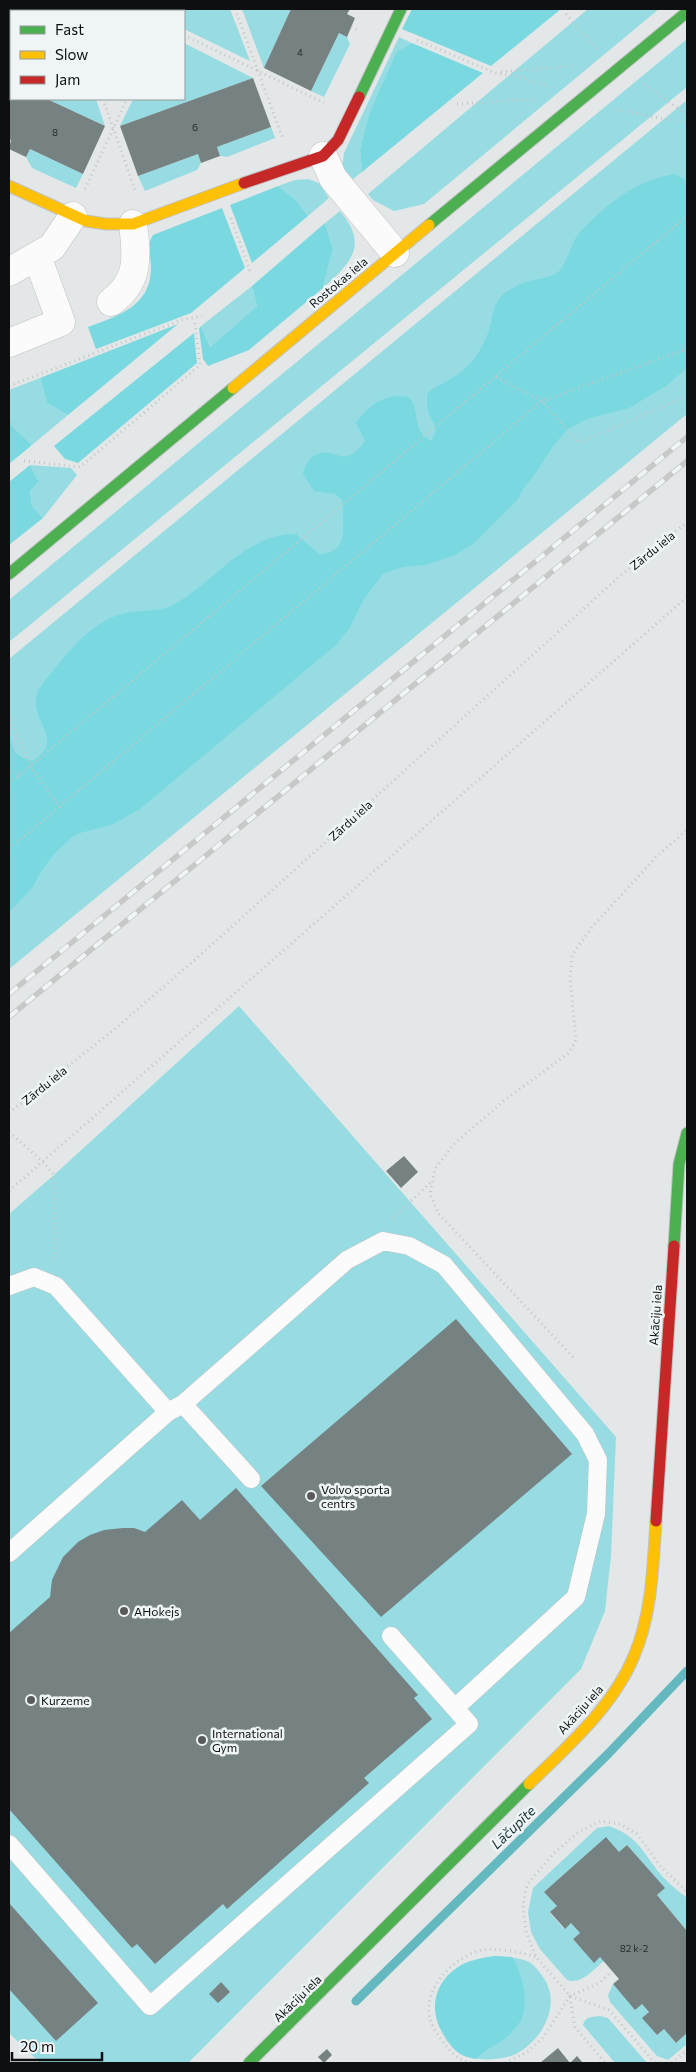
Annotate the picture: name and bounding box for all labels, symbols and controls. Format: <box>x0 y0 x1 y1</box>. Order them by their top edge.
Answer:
legend <box>10 10 185 100</box>
text: Fast <box>55 20 84 38</box>
text: Slow <box>55 45 88 63</box>
house number: 4 <box>297 46 303 58</box>
text: Jam <box>55 70 80 88</box>
house number: 6 <box>192 121 198 133</box>
house number: 8 <box>52 126 58 138</box>
street label: Rostokas iela <box>306 254 370 310</box>
street label: Zārdu iela <box>627 528 677 572</box>
street label: Zārdu iela <box>325 797 375 843</box>
street label: Zārdu iela <box>19 1063 69 1107</box>
street label: Akāciju iela <box>646 1284 664 1346</box>
place label: Volvo sporta centrs <box>321 1482 390 1510</box>
marker: Volvo sporta centrs <box>305 1490 317 1502</box>
place label: AHokejs <box>134 1604 180 1618</box>
marker: AHokejs <box>118 1605 130 1617</box>
street label: Akāciju iela <box>554 1682 606 1736</box>
place label: Kurzeme <box>41 1693 89 1707</box>
marker: Kurzeme <box>25 1694 37 1706</box>
place label: International Gym <box>212 1726 283 1754</box>
marker: International Gym <box>196 1734 208 1746</box>
water label: Lāčupīte <box>487 1801 539 1852</box>
house number: 82 k-2 <box>620 1942 649 1954</box>
street label: Akāciju iela <box>270 1972 324 2024</box>
scale bar <box>12 2030 102 2062</box>
text: 20 m <box>20 2037 54 2055</box>

